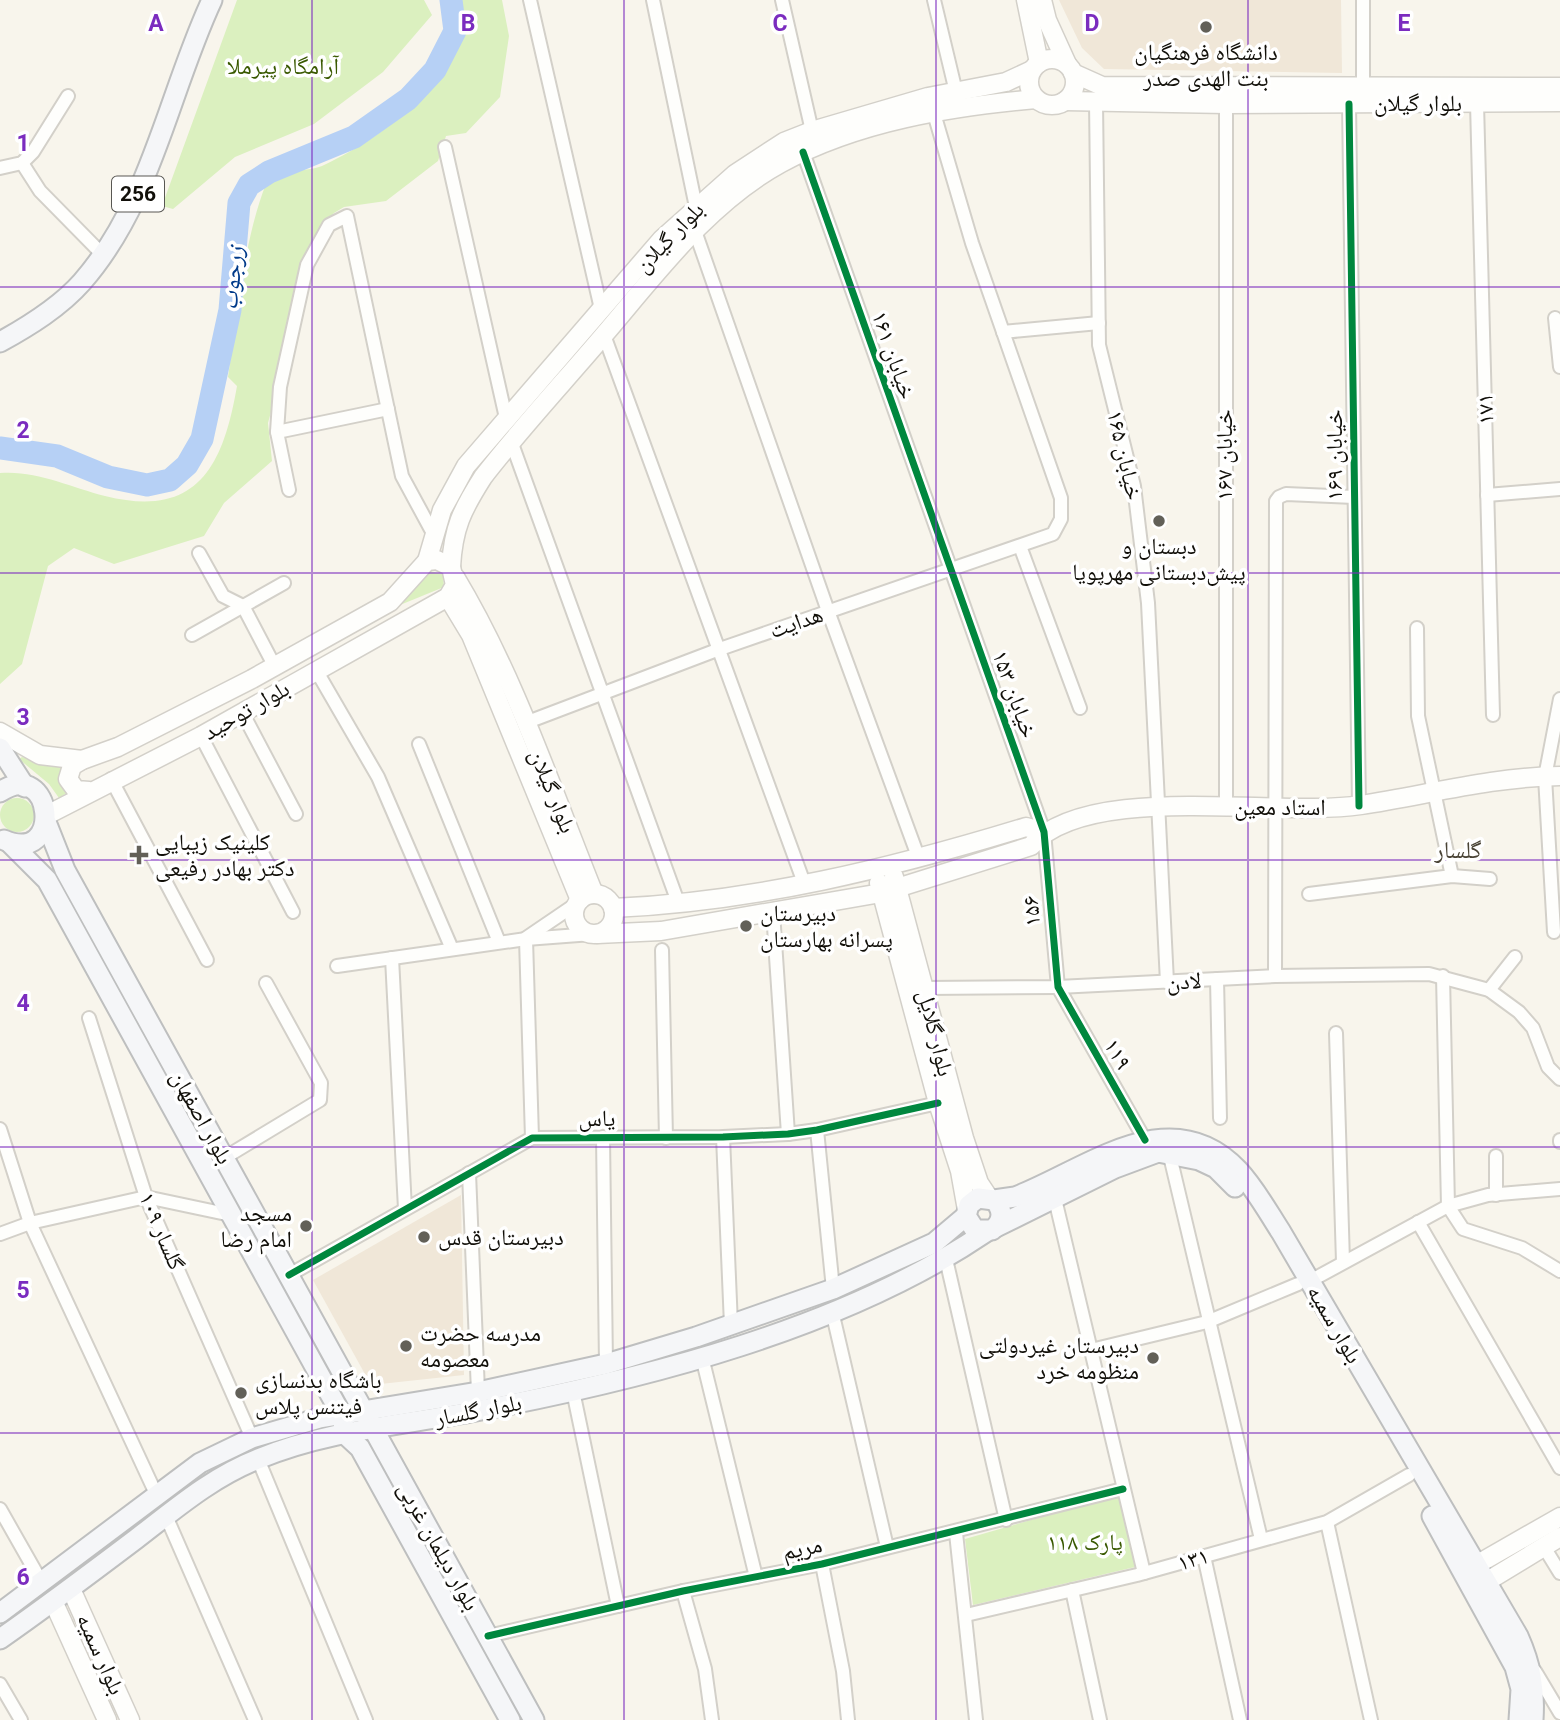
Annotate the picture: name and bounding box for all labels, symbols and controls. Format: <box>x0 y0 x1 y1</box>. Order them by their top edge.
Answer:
text: A <box>148 10 164 37</box>
text: B <box>461 10 475 37</box>
text: C <box>772 10 788 37</box>
text: D <box>1085 10 1099 37</box>
text: E <box>1398 10 1411 37</box>
marker: دانشگاه فرهنگیان بنت الهدی صدر <box>1198 19 1214 35</box>
place label: دانشگاه فرهنگیان بنت الهدی صدر <box>1134 39 1278 92</box>
park label: آرامگاه پیرملا <box>227 53 340 80</box>
street label: بلوار گیلان <box>1374 90 1462 117</box>
text: 1 <box>16 130 30 157</box>
road number: 256 <box>112 176 164 212</box>
street label: بلوار گیلان <box>629 196 710 278</box>
water label: زرجوب <box>215 242 250 311</box>
street label: خیابان ۱۶۱ <box>866 308 921 403</box>
street label: ۱۷۱ <box>1471 393 1500 425</box>
street label: خیابان ۱۶۵ <box>1101 408 1148 503</box>
street label: خیابان ۱۶۷ <box>1211 409 1238 501</box>
street label: خیابان ۱۶۹ <box>1321 409 1348 501</box>
text: 2 <box>16 417 30 444</box>
marker: دبستان و پیش‌دبستانی مهرپویا <box>1151 513 1167 529</box>
place label: دبستان و پیش‌دبستانی مهرپویا <box>1072 533 1246 586</box>
street label: هدایت <box>766 601 826 644</box>
street label: خیابان ۱۵۳ <box>986 647 1043 742</box>
street label: بلوار توحید <box>198 675 294 746</box>
text: 3 <box>16 704 30 731</box>
street label: بلوار گیلان <box>524 745 582 837</box>
street label: استاد معین <box>1234 794 1326 821</box>
place label: کلینیک زیبایی دکتر بهادر رفیعی <box>155 829 295 882</box>
district label: گلسار <box>1433 836 1482 864</box>
marker: کلینیک زیبایی دکتر بهادر رفیعی <box>129 845 149 865</box>
street label: ۱۵۶ <box>1017 894 1046 928</box>
place label: دبیرستان پسرانه بهارستان <box>760 900 893 953</box>
marker: دبیرستان پسرانه بهارستان <box>738 918 754 934</box>
street label: لادن <box>1166 967 1202 996</box>
street label: بلوار گلایل <box>912 987 959 1079</box>
text: 4 <box>16 990 30 1017</box>
street label: ۱۱۹ <box>1098 1034 1137 1074</box>
street label: بلوار اصفهان <box>165 1066 238 1169</box>
street label: یاس <box>578 1105 616 1132</box>
street label: گلسار ۱۰۹ <box>133 1188 190 1275</box>
place label: مسجد امام رضا <box>220 1200 292 1255</box>
marker: مسجد امام رضا <box>298 1218 314 1234</box>
place label: دبیرستان قدس <box>438 1224 564 1251</box>
marker: دبیرستان قدس <box>416 1229 432 1245</box>
text: 5 <box>16 1277 30 1304</box>
street label: بلوار سمیه <box>1301 1280 1368 1368</box>
place label: مدرسه حضرت معصومه <box>420 1320 541 1373</box>
place label: دبیرستان غیردولتی منظومه خرد <box>979 1332 1139 1385</box>
marker: مدرسه حضرت معصومه <box>398 1338 414 1354</box>
marker: دبیرستان غیردولتی منظومه خرد <box>1145 1350 1161 1366</box>
place label: باشگاه بدنسازی فیتنس پلاس <box>255 1367 381 1420</box>
marker: باشگاه بدنسازی فیتنس پلاس <box>233 1385 249 1401</box>
street label: بلوار گلسار <box>431 1389 524 1432</box>
street label: بلوار دیلمان غربی <box>392 1477 485 1615</box>
park label: پارک ۱۱۸ <box>1047 1529 1123 1556</box>
street label: مریم <box>780 1531 825 1568</box>
street label: ۱۳۱ <box>1175 1542 1212 1577</box>
text: 6 <box>16 1564 30 1591</box>
street label: بلوار سمیه <box>71 1609 130 1699</box>

